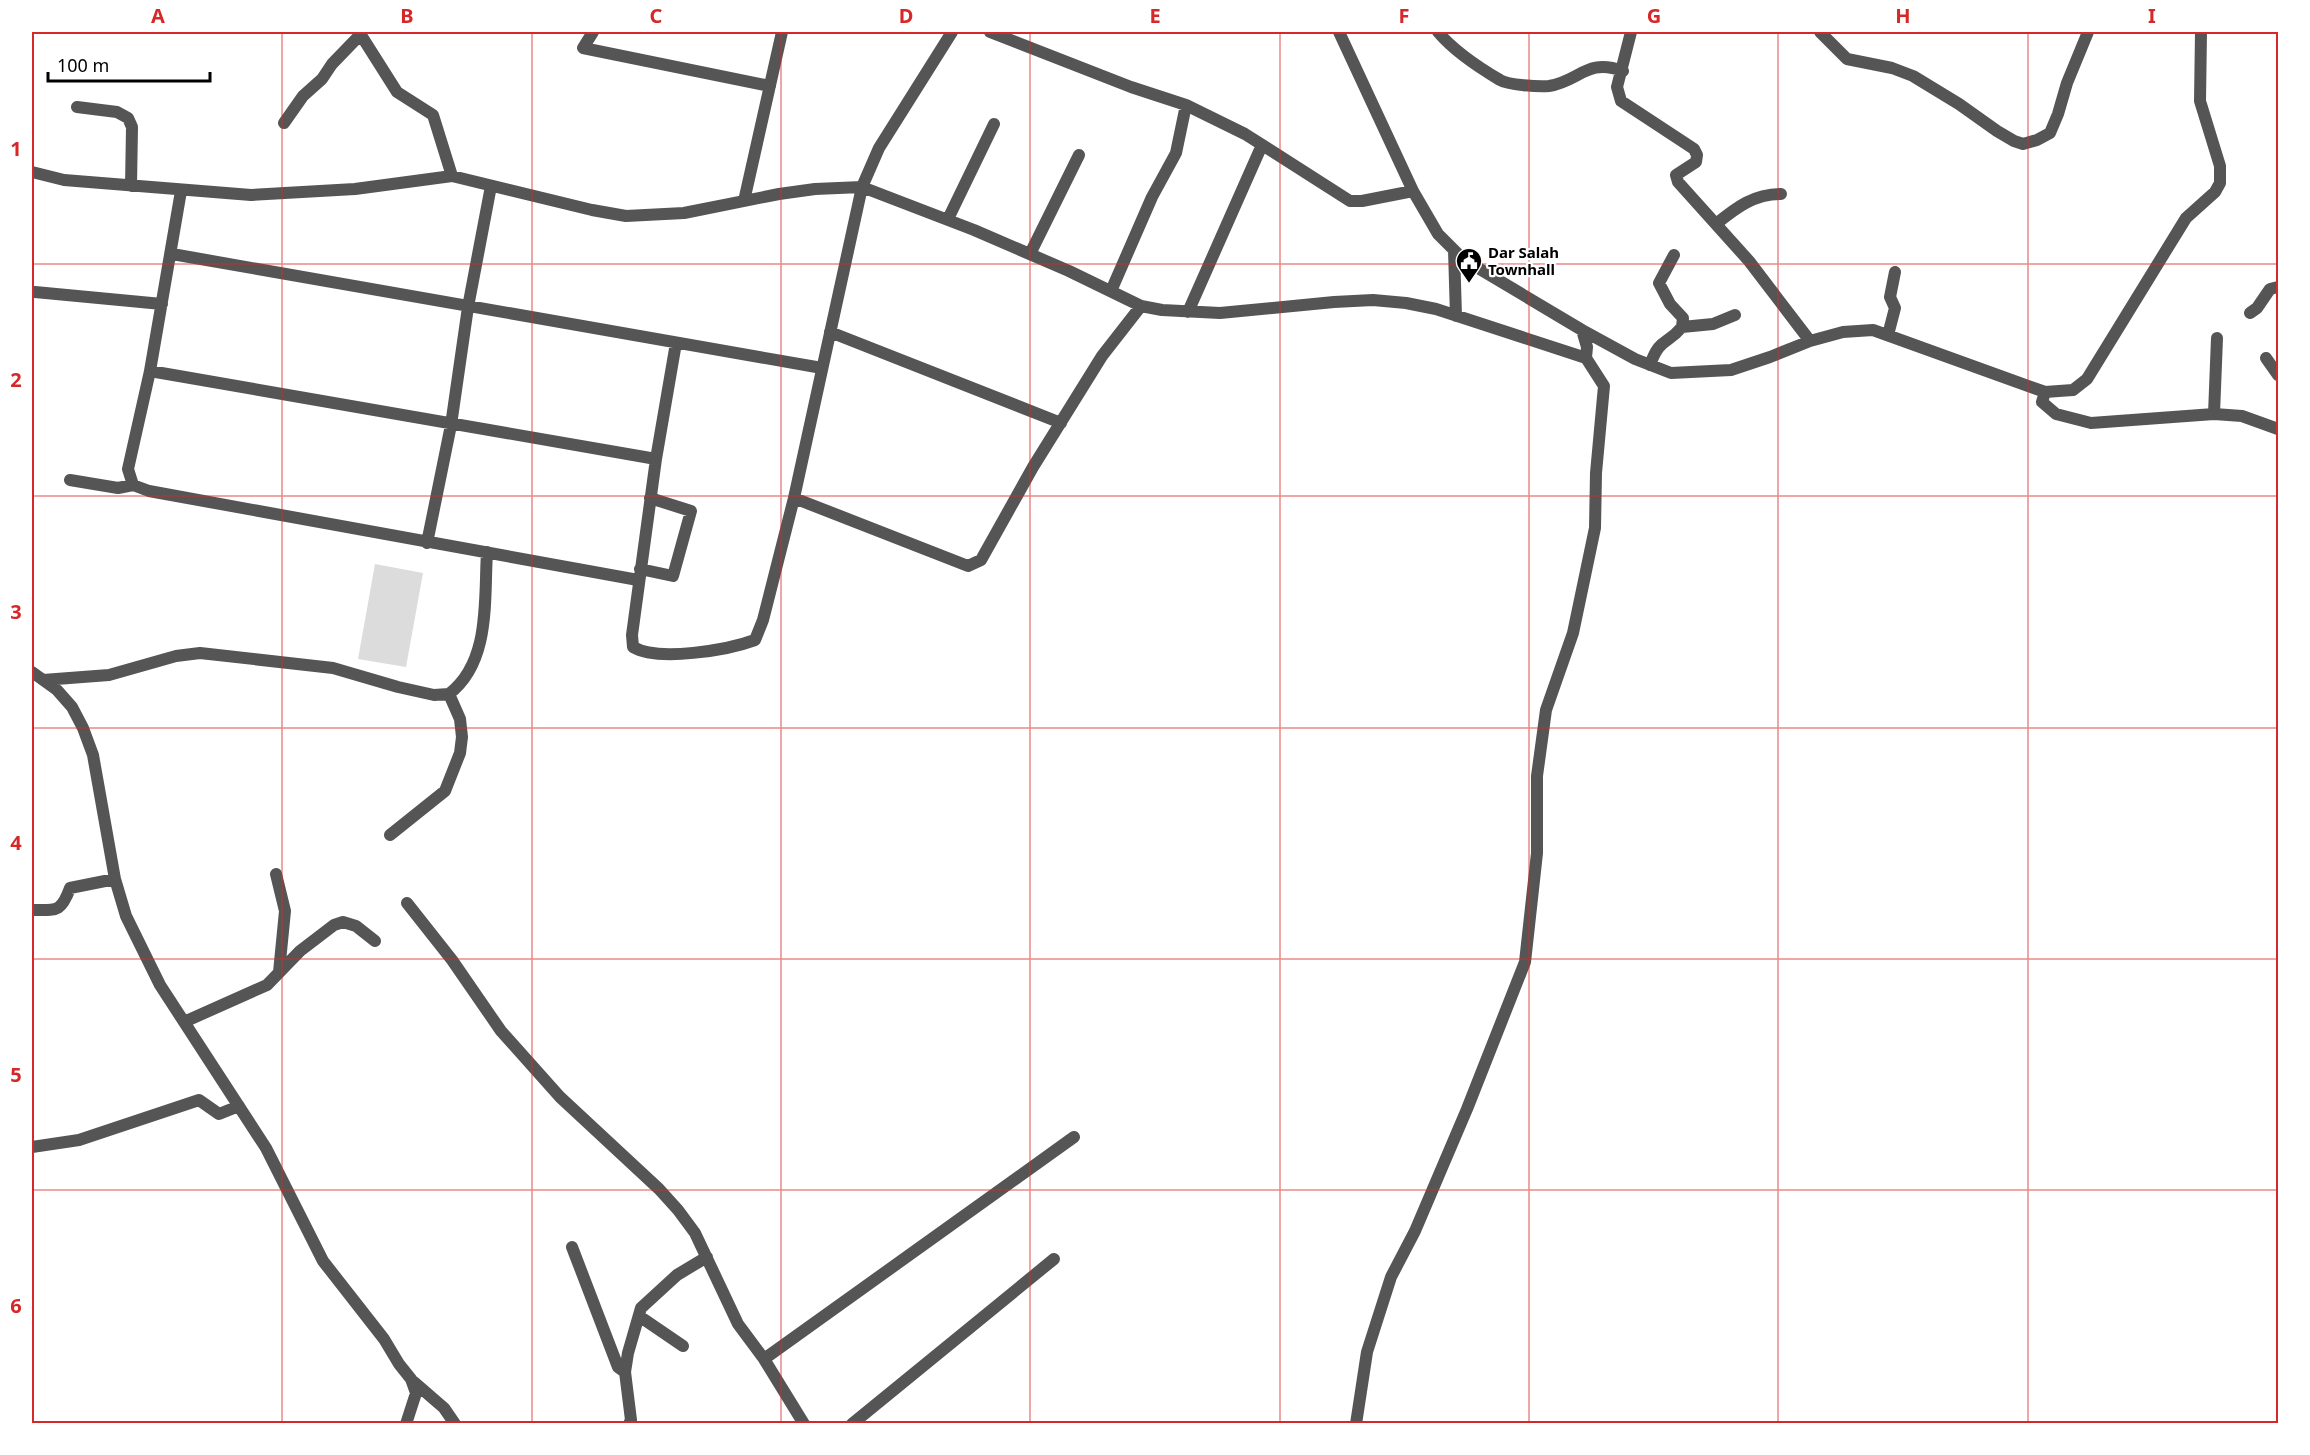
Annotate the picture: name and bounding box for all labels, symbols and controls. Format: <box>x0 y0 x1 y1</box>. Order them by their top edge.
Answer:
text: A <box>151 2 165 29</box>
text: B <box>400 2 414 29</box>
text: C <box>650 2 663 29</box>
text: D <box>899 2 913 29</box>
text: E <box>1149 2 1161 29</box>
text: F <box>1399 2 1409 29</box>
text: G <box>1647 2 1661 29</box>
text: H <box>1895 2 1911 29</box>
text: I <box>2148 2 2156 29</box>
scale bar <box>48 45 210 83</box>
text: 100 m <box>57 53 109 77</box>
text: 1 <box>10 135 22 162</box>
place label: Dar Salah Townhall <box>1488 242 1559 279</box>
public building icon: Dar Salah Townhall <box>1454 246 1484 284</box>
text: 2 <box>10 366 22 393</box>
text: 3 <box>10 598 22 625</box>
text: 4 <box>10 829 22 856</box>
text: 5 <box>10 1061 22 1088</box>
text: 6 <box>10 1292 22 1319</box>

